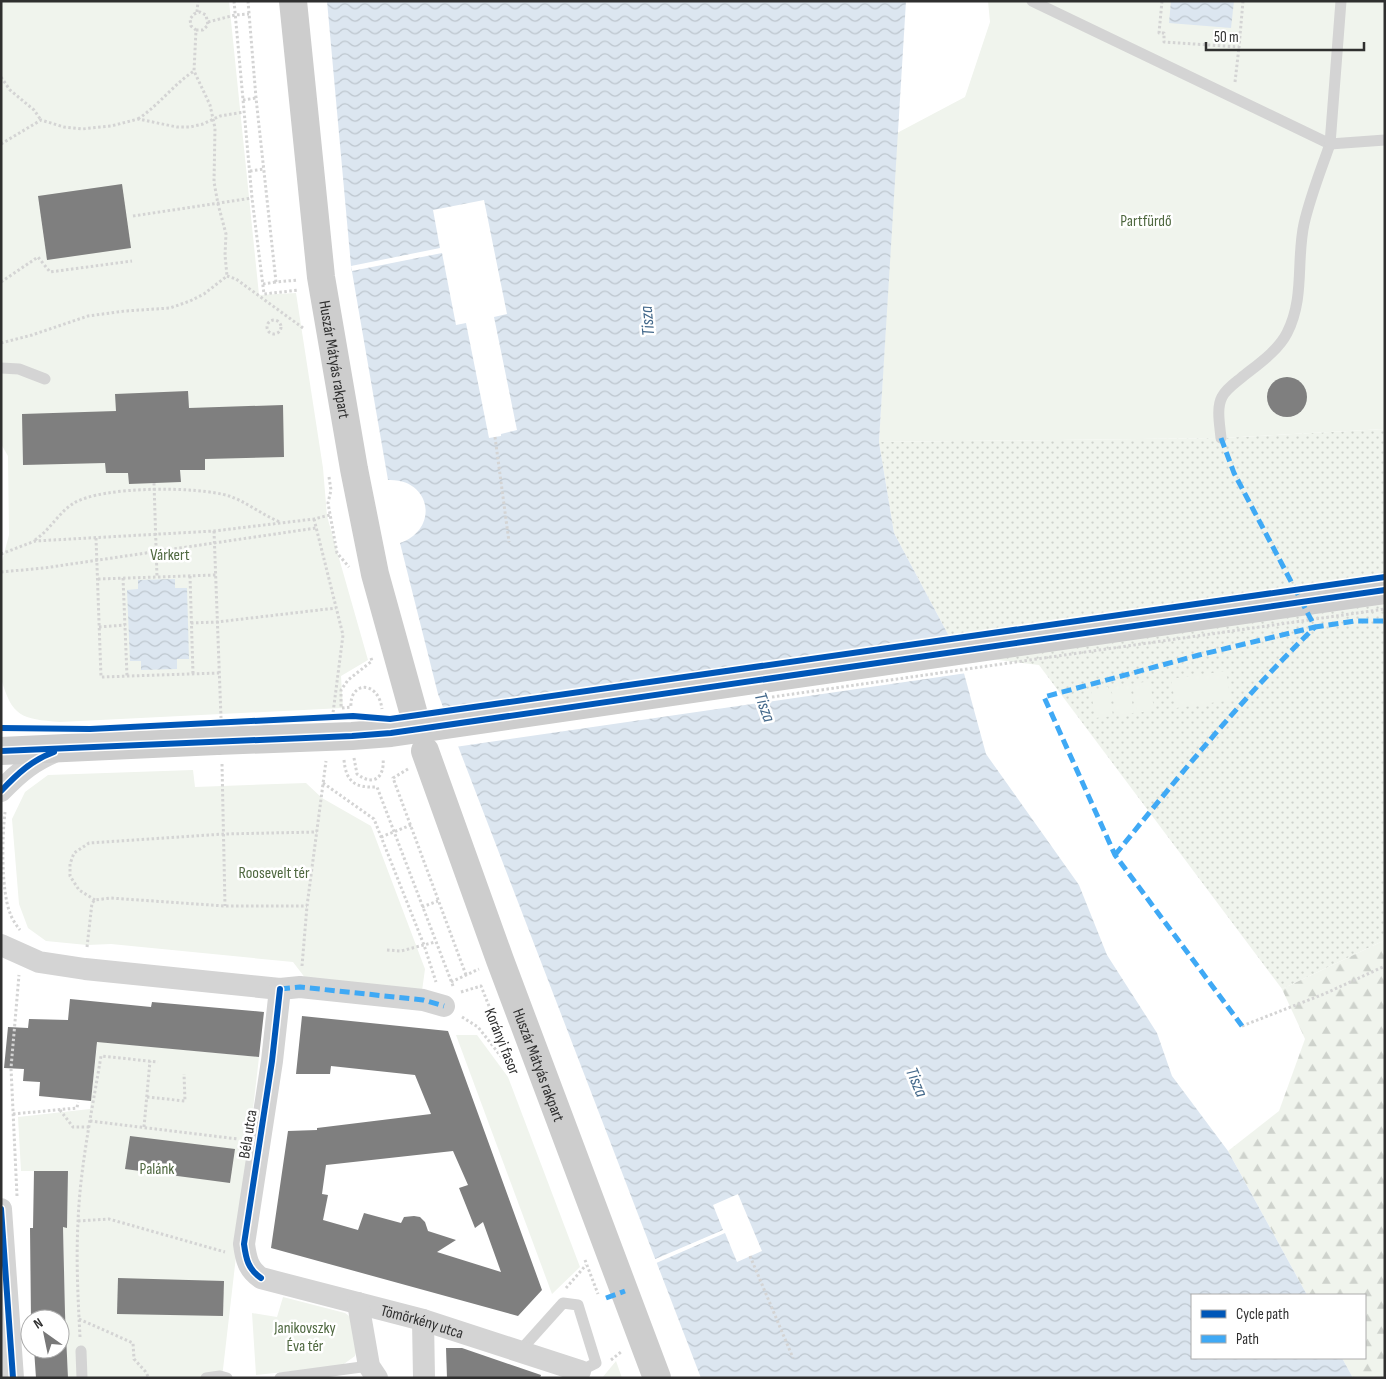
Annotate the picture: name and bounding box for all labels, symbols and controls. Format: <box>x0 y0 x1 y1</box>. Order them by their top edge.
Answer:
scale bar <box>1206 20 1364 52</box>
text: 50 m <box>1214 28 1239 47</box>
park label: Partfürdő <box>1120 212 1172 231</box>
street label: Huszár Mátyás rakpart <box>314 299 353 420</box>
water label: Tisza <box>636 304 659 337</box>
park label: Várkert <box>150 546 190 565</box>
water label: Tisza <box>750 689 780 726</box>
park label: Roosevelt tér <box>238 864 310 883</box>
street label: Korányi fasor <box>480 1005 524 1078</box>
street label: Huszár Mátyás rakpart <box>508 1006 568 1125</box>
water label: Tisza <box>901 1064 932 1101</box>
street label: Béla utca <box>235 1109 262 1160</box>
park label: Palánk <box>140 1160 174 1179</box>
legend <box>1191 1294 1366 1359</box>
street label: Tömörkény utca <box>379 1301 466 1344</box>
text: Cycle path <box>1236 1305 1289 1324</box>
north arrow <box>20 1309 70 1359</box>
text: N <box>30 1314 46 1333</box>
park label: Janikovszky Éva tér <box>273 1319 336 1356</box>
text: Path <box>1236 1330 1259 1349</box>

